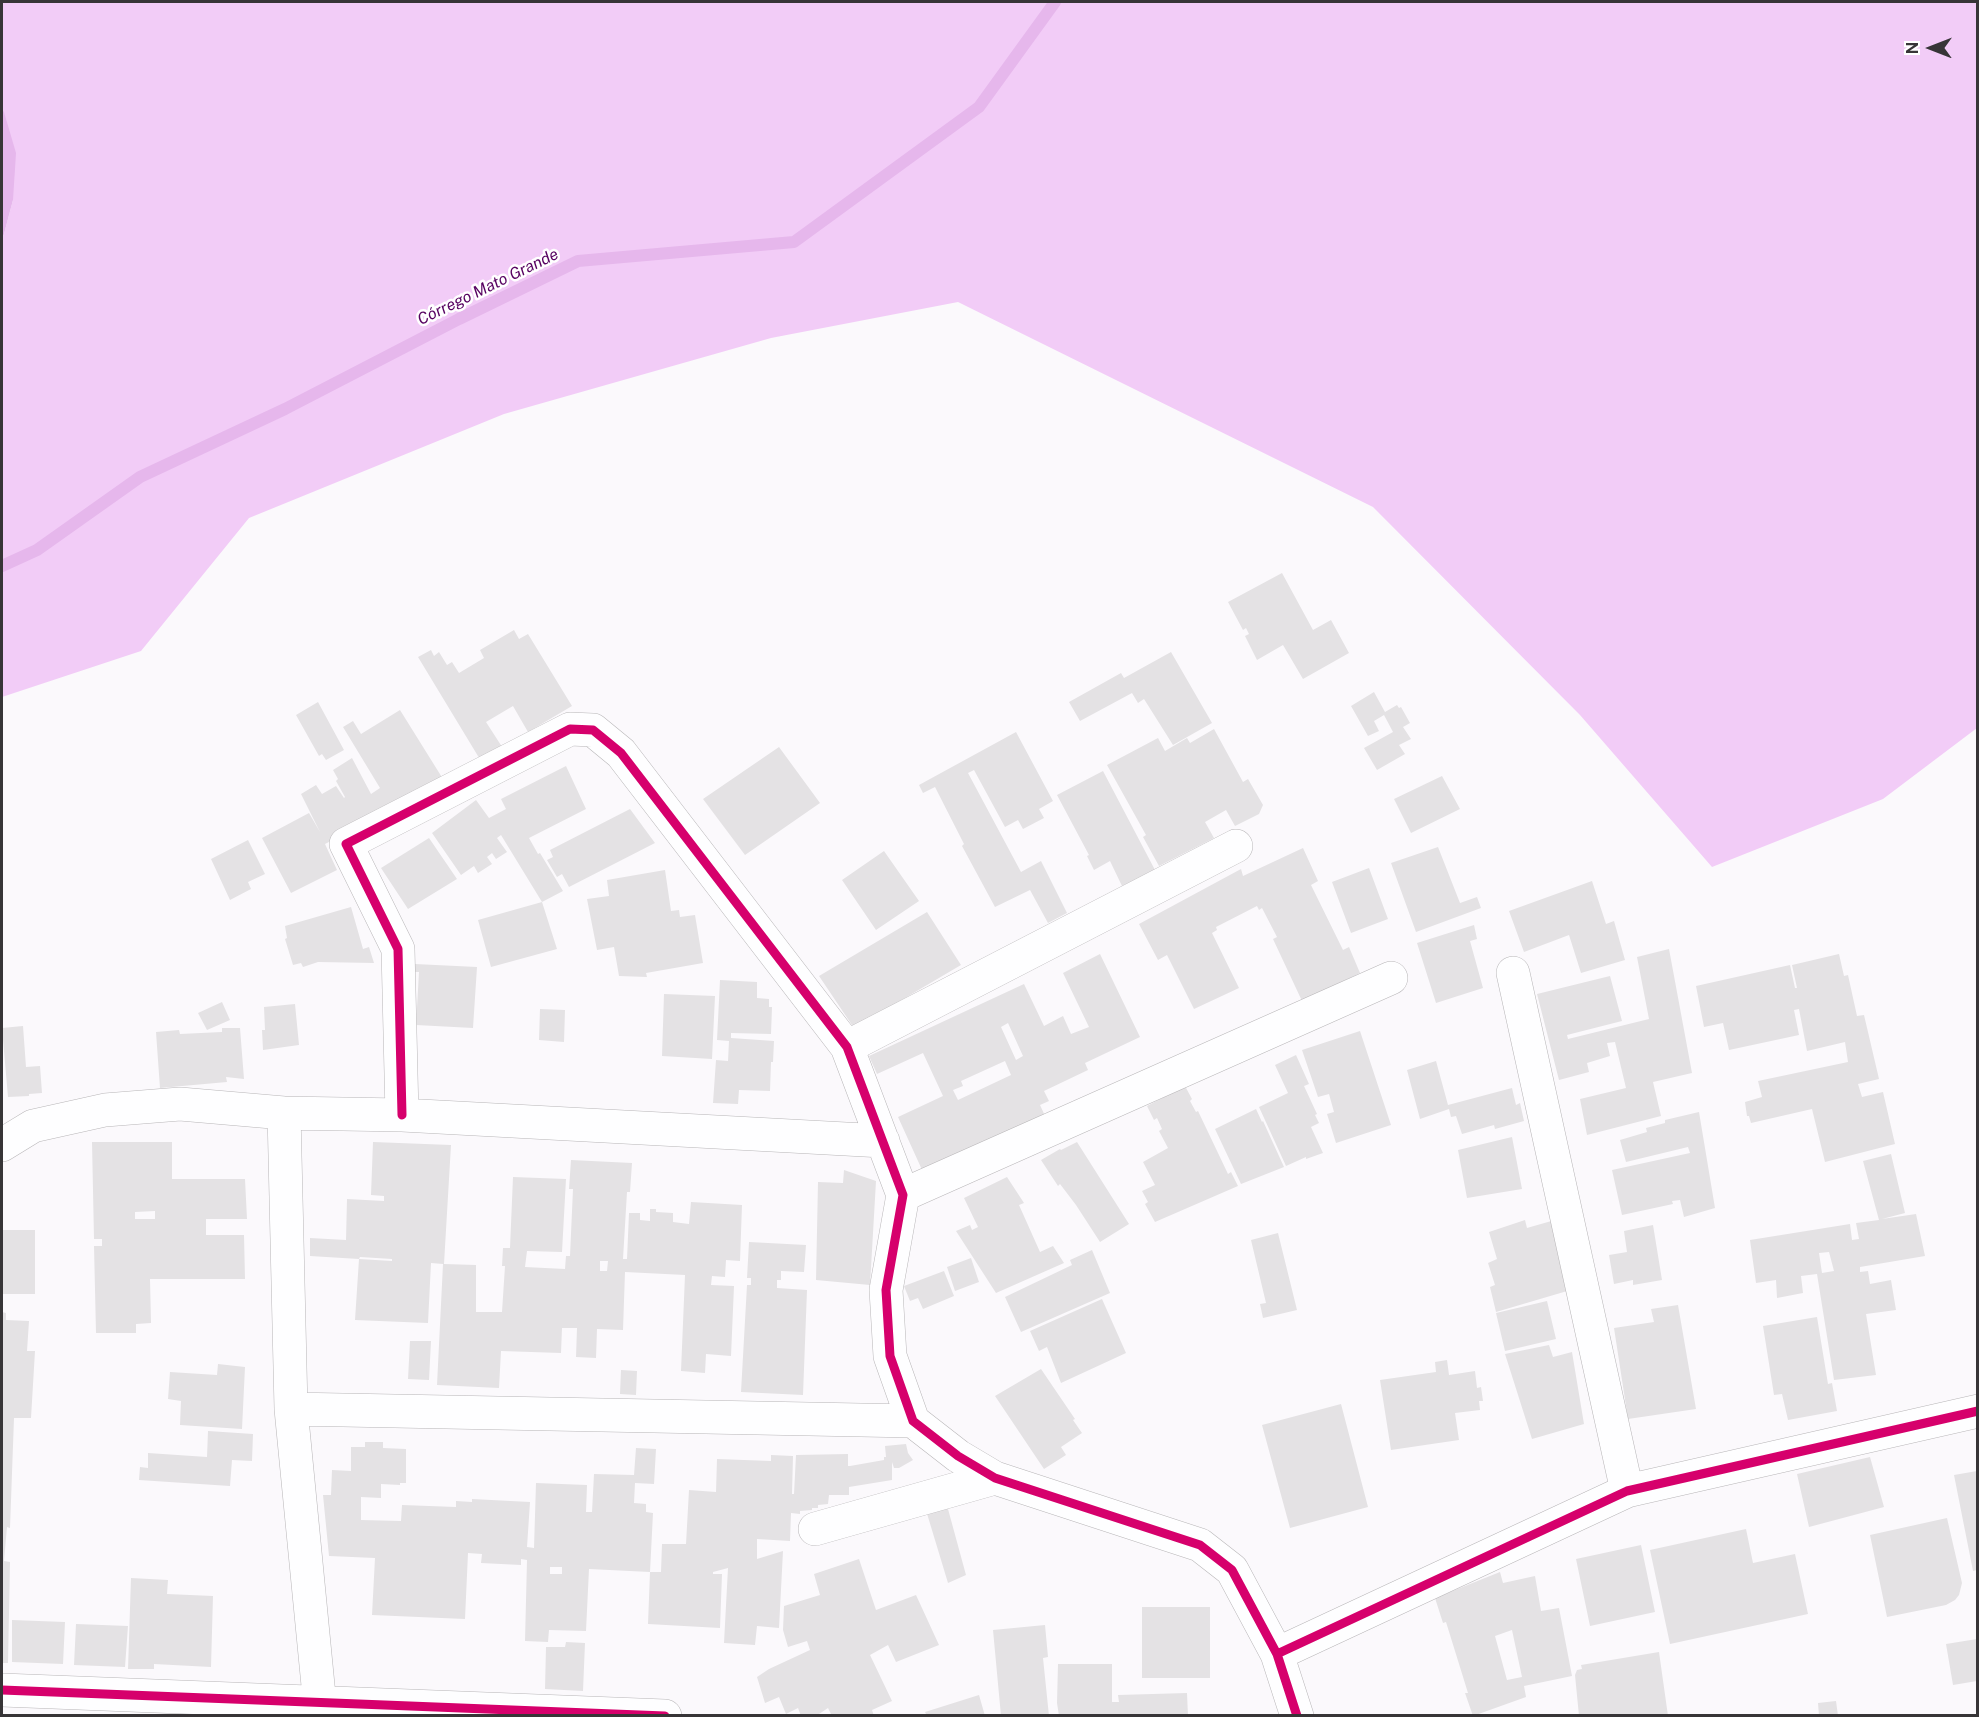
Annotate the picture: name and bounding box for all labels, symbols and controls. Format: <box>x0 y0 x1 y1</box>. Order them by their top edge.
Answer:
north arrow <box>1901 18 1961 78</box>
text: N <box>1903 42 1922 54</box>
water label: Córrego Mato Grande <box>414 245 562 329</box>

